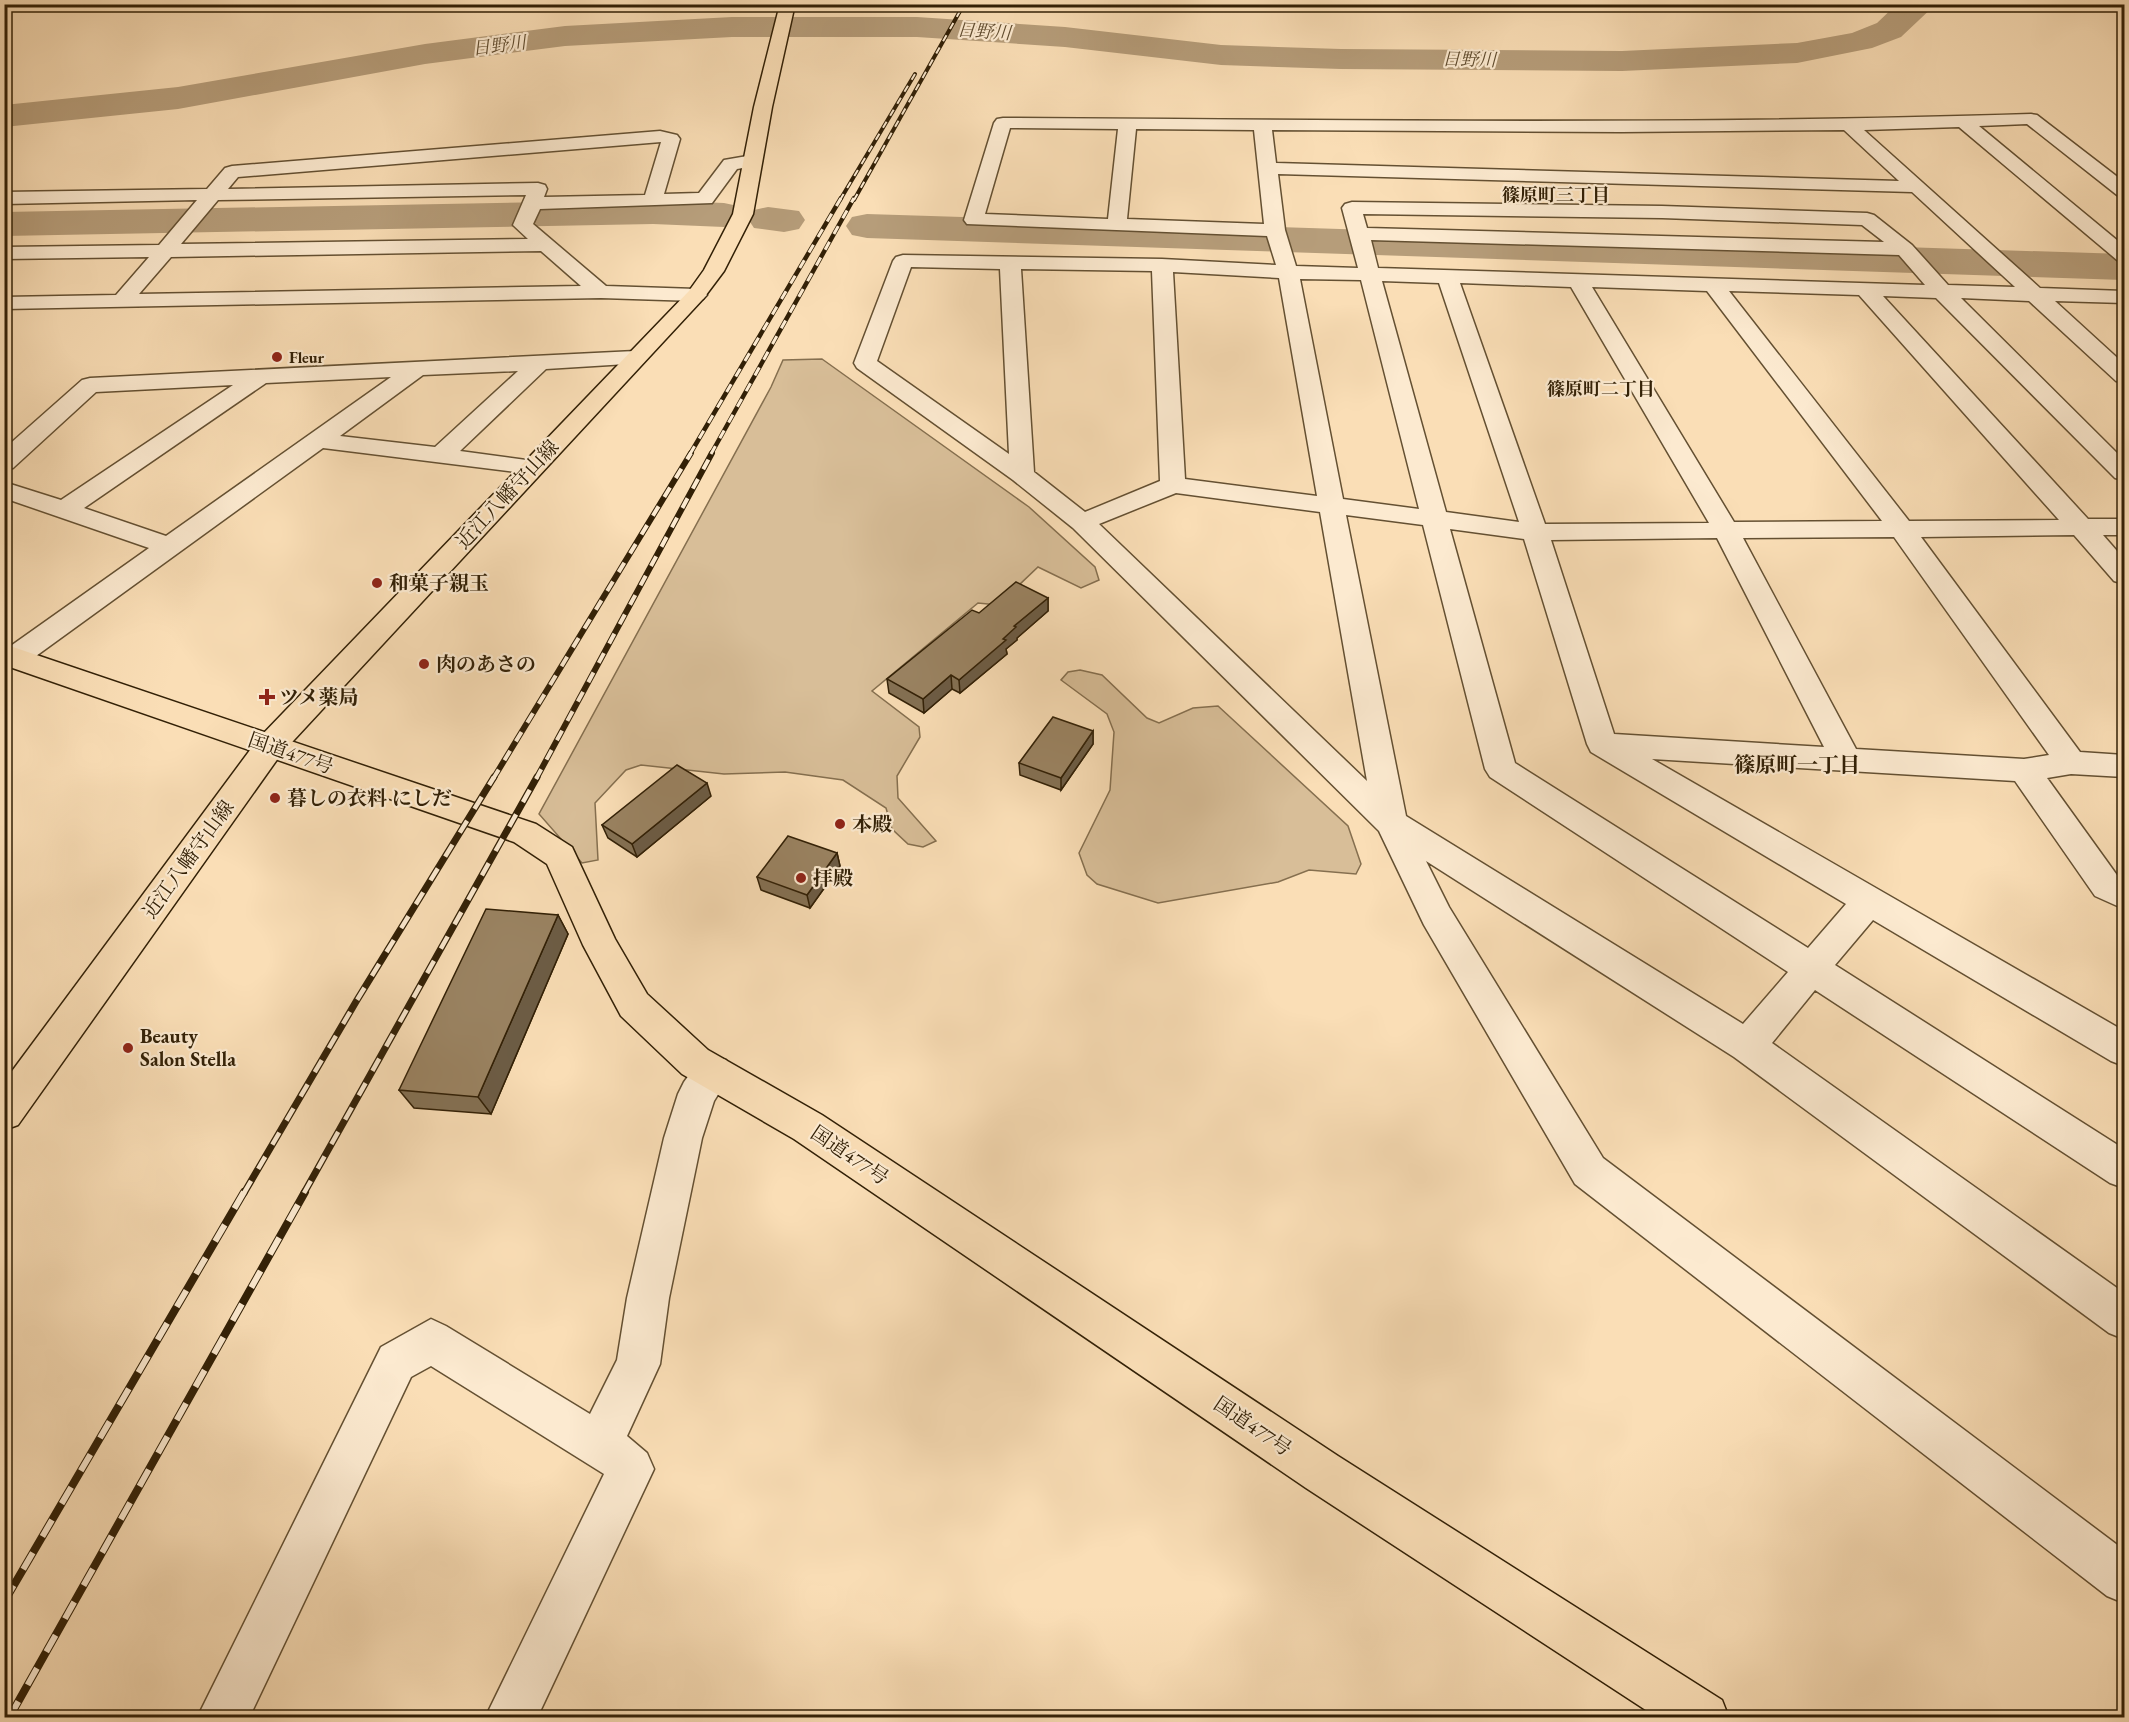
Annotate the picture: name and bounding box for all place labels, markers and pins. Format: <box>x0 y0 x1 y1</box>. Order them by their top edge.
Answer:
place label: Fleur <box>289 347 325 368</box>
marker: Fleur <box>270 350 284 364</box>
place label: 和菓子親玉 <box>389 570 489 596</box>
marker: 和菓子親玉 <box>370 576 384 590</box>
place label: 肉のあさの <box>436 651 536 677</box>
marker: 肉のあさの <box>417 657 431 671</box>
place label: ツメ薬局 <box>279 684 359 710</box>
marker: ツメ薬局 <box>260 690 274 704</box>
place label: 暮しの衣料 にしだ <box>287 785 452 811</box>
marker: 暮しの衣料 にしだ <box>268 791 282 805</box>
place label: 本殿 <box>852 811 892 837</box>
marker: 本殿 <box>833 817 847 831</box>
place label: 拝殿 <box>813 865 853 891</box>
marker: 拝殿 <box>794 871 808 885</box>
place label: Beauty Salon Stella <box>140 1023 236 1072</box>
marker: Beauty Salon Stella <box>121 1041 135 1055</box>

